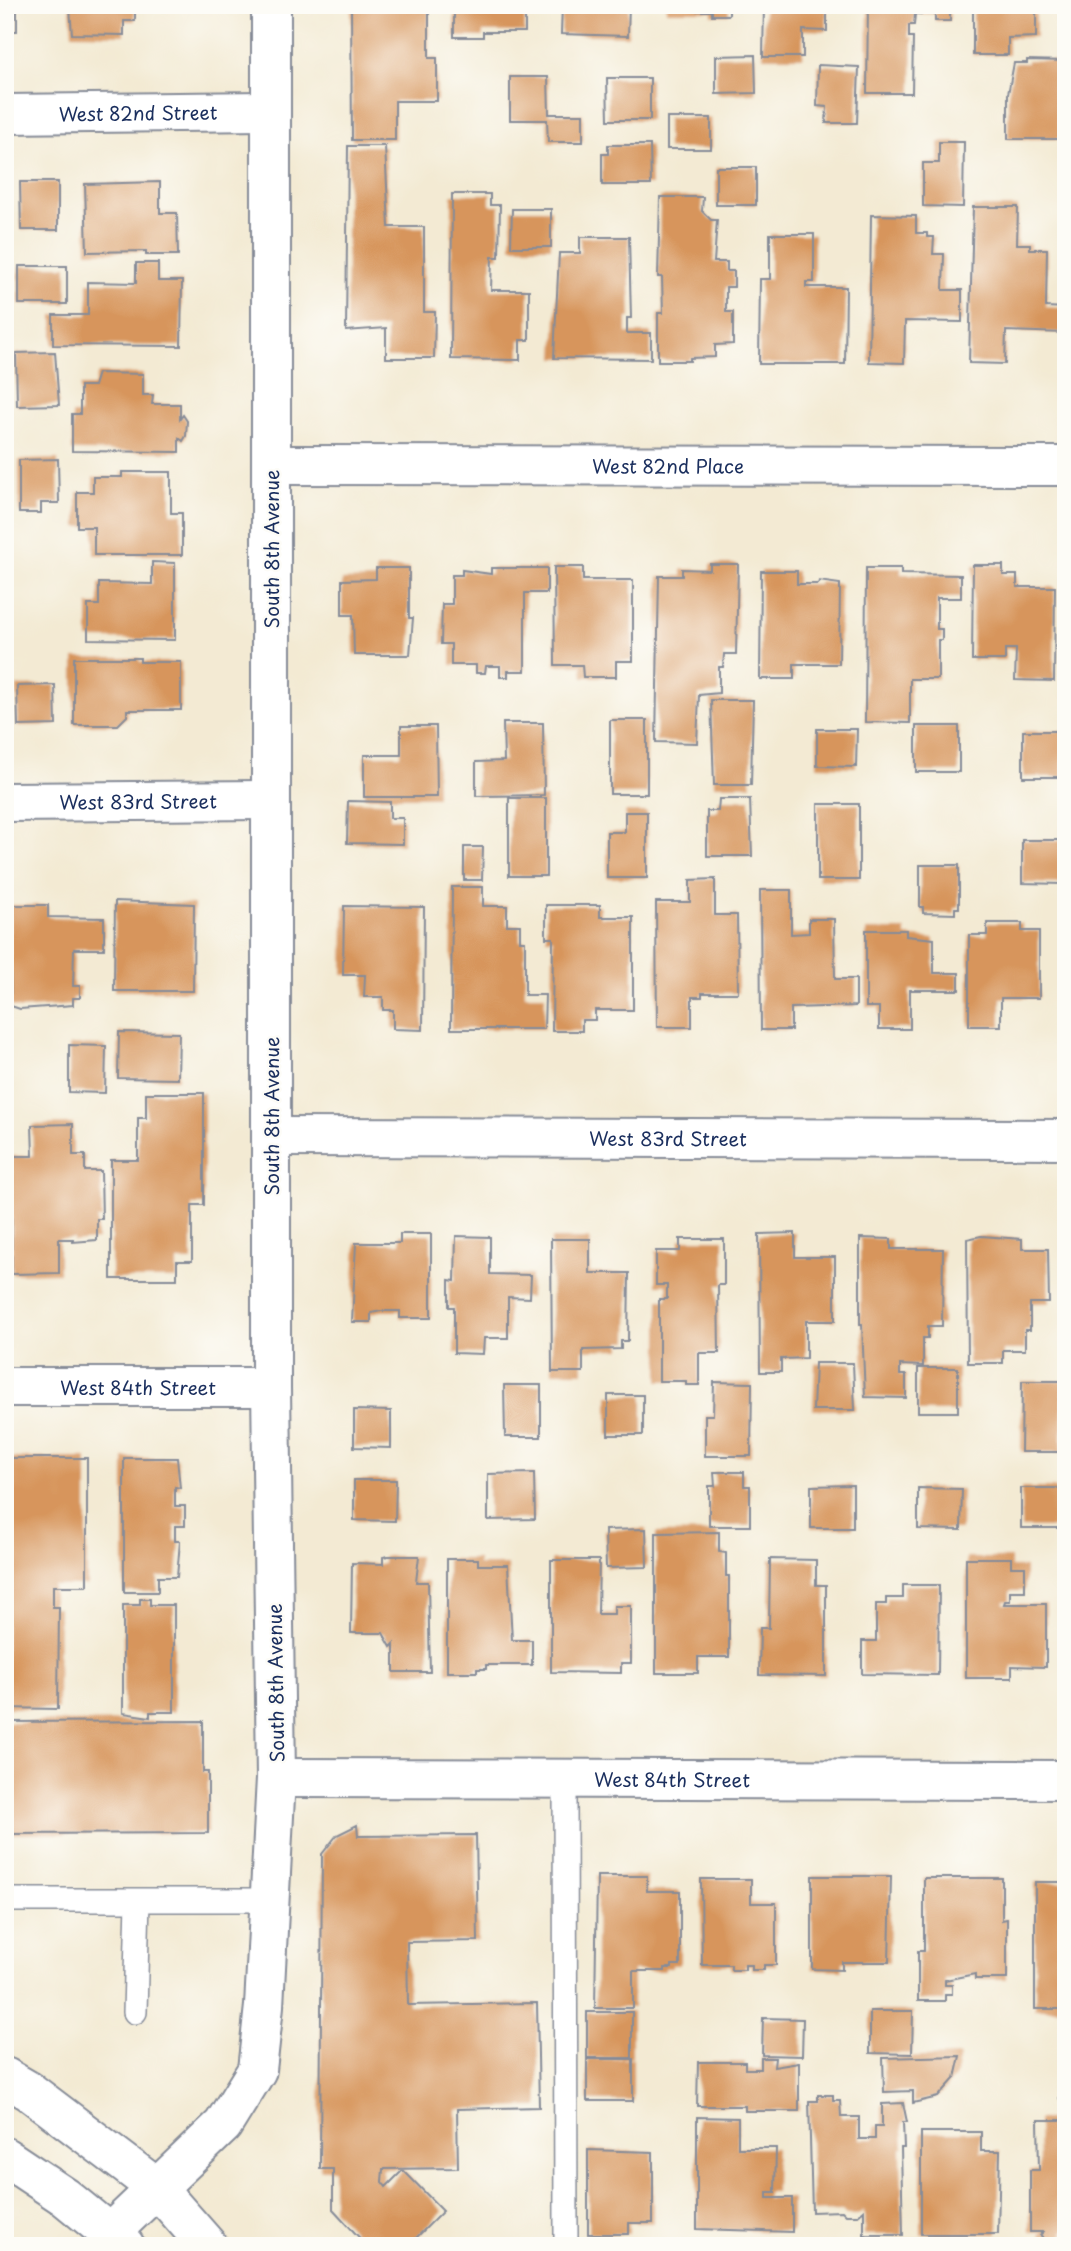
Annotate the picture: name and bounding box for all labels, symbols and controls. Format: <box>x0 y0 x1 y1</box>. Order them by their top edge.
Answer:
street label: West 82nd Street <box>58 98 218 127</box>
street label: West 82nd Place <box>592 451 744 480</box>
street label: South 8th Avenue <box>257 470 285 628</box>
street label: West 83rd Street <box>59 786 217 816</box>
street label: South 8th Avenue <box>257 1037 285 1195</box>
street label: West 83rd Street <box>589 1124 747 1152</box>
street label: West 84th Street <box>60 1373 216 1401</box>
street label: South 8th Avenue <box>260 1603 290 1763</box>
street label: West 84th Street <box>594 1765 750 1793</box>

